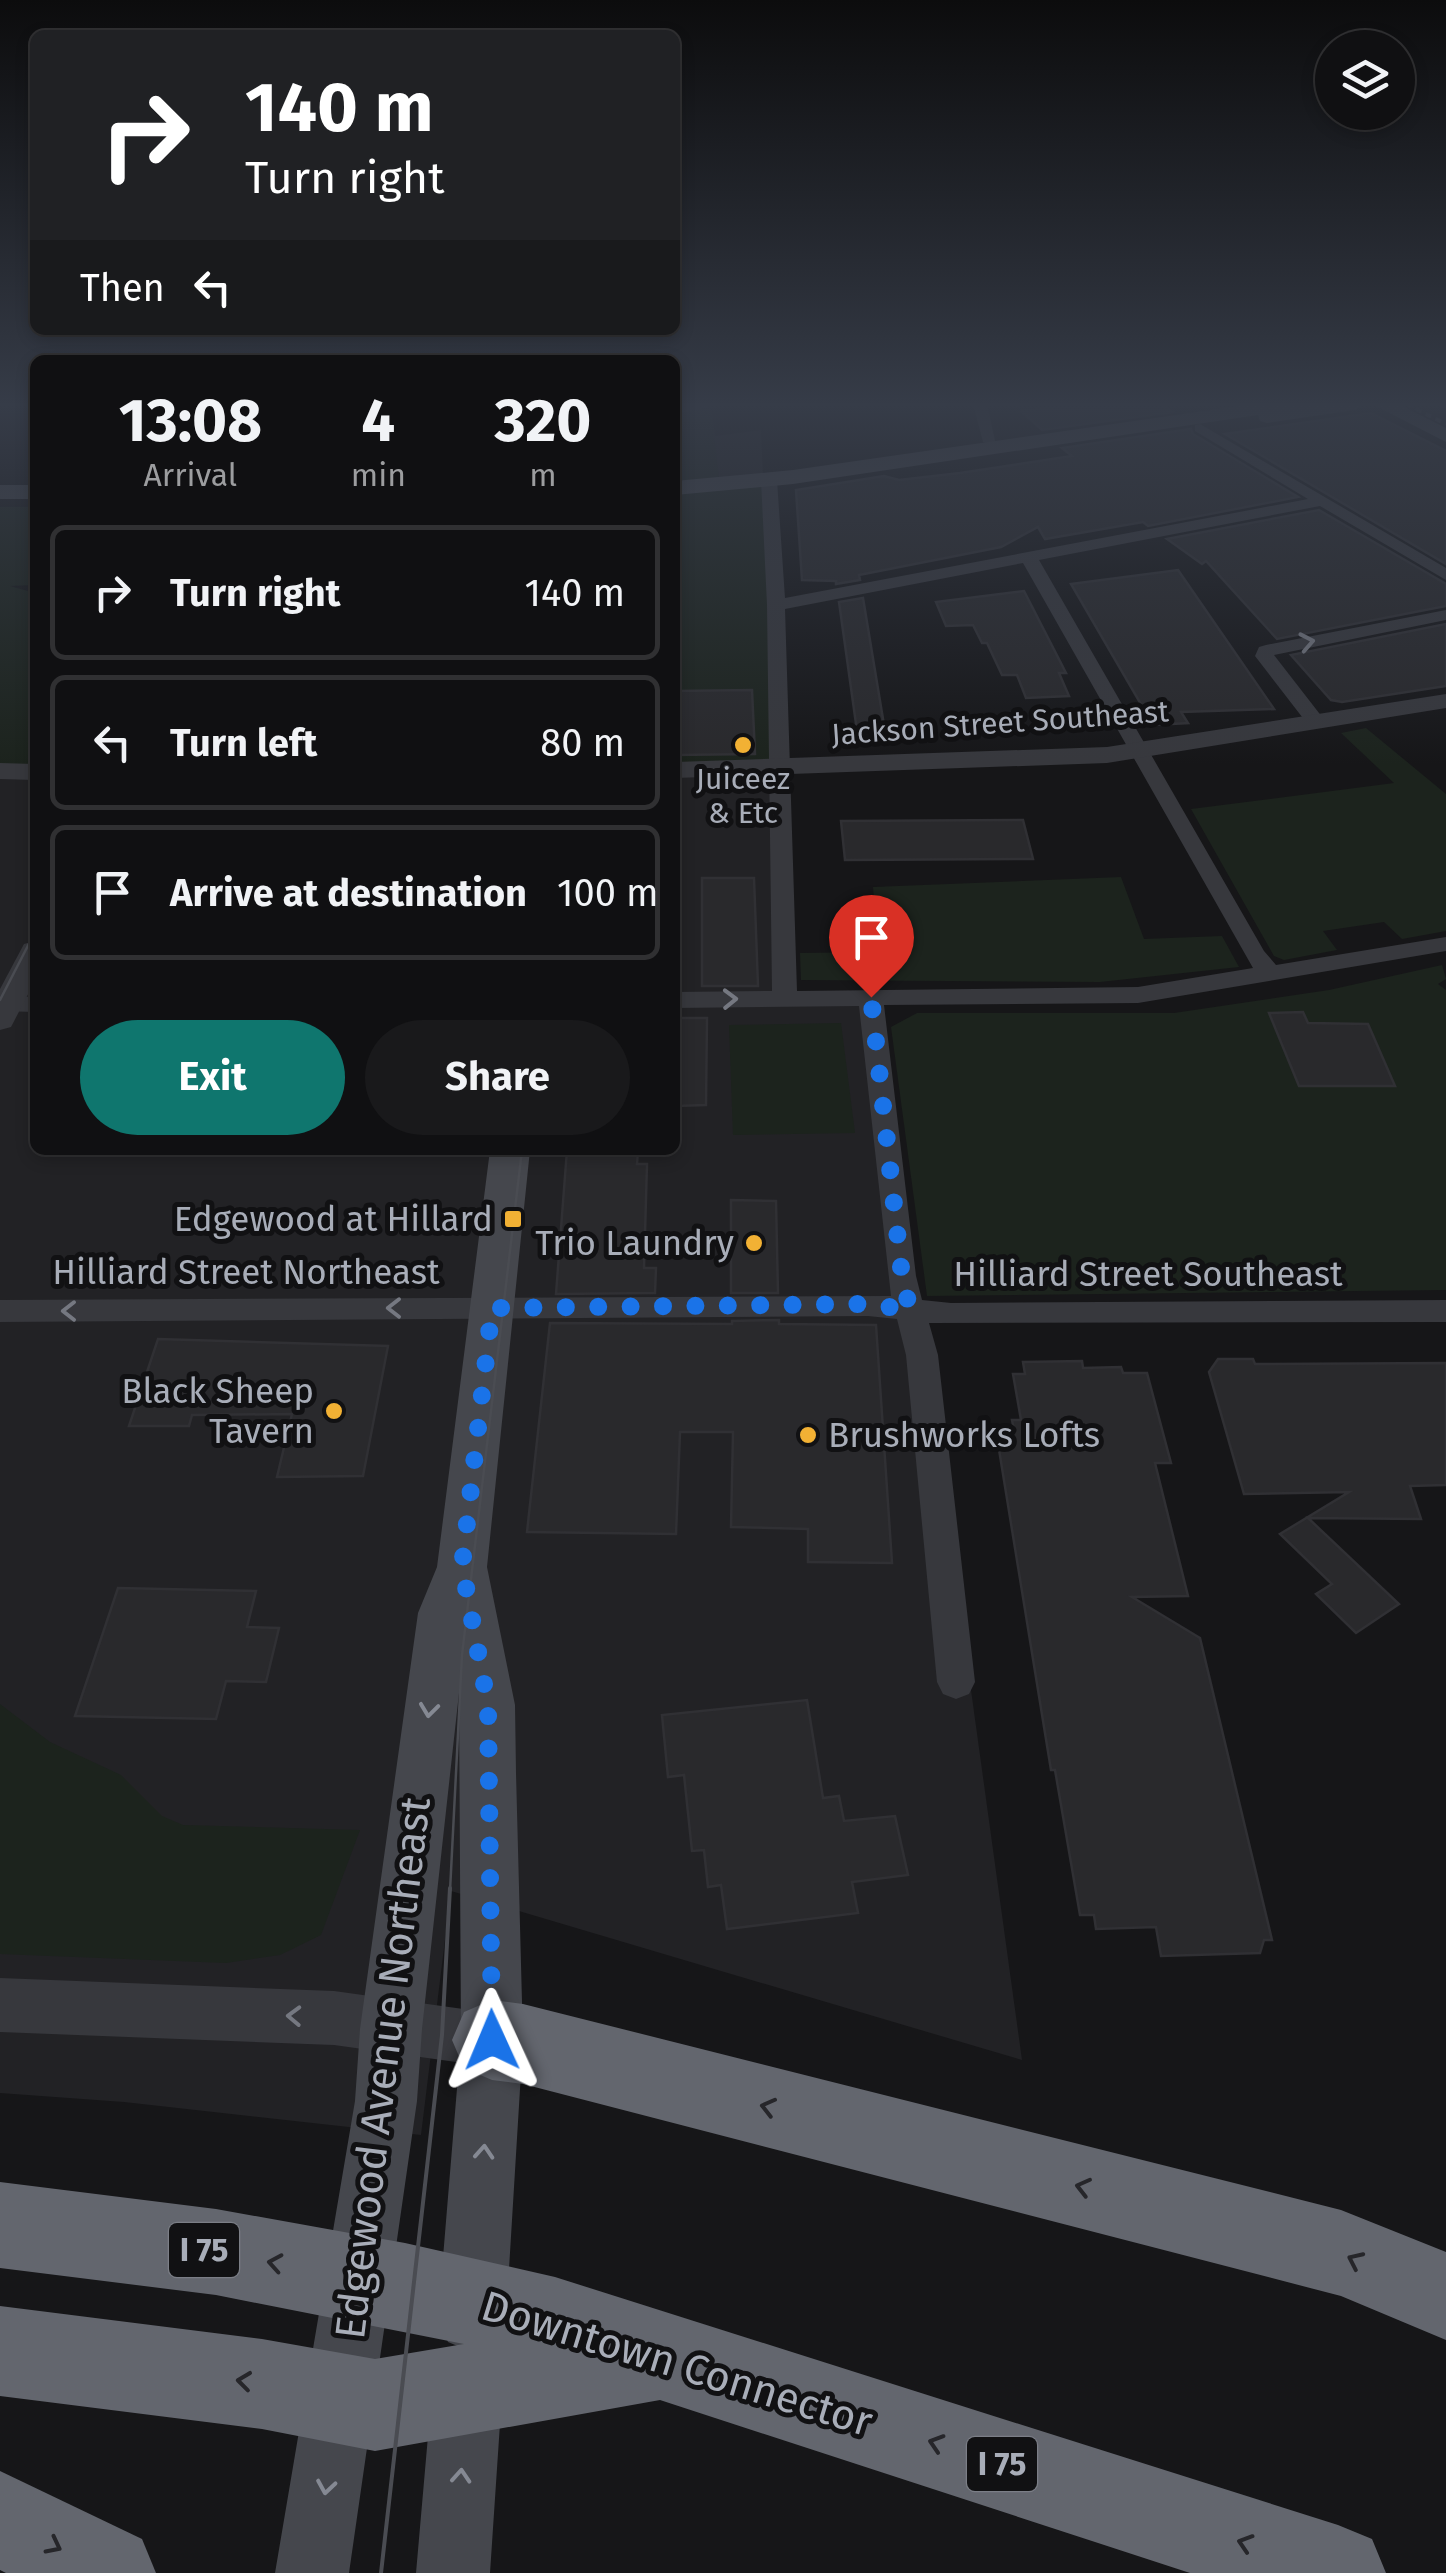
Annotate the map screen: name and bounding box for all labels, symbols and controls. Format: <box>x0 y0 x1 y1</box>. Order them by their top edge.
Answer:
map controls <box>1315 30 1415 130</box>
button: layers <box>1315 30 1415 130</box>
text: 140 m <box>245 66 434 150</box>
icon: right <box>80 70 210 200</box>
text: Turn right <box>245 151 444 205</box>
icon: left <box>185 260 240 315</box>
text: Then <box>80 265 165 311</box>
text: 13:08 <box>119 385 262 457</box>
text: 4 <box>361 385 395 457</box>
text: 320 <box>495 385 591 457</box>
text: Arrival <box>143 456 237 494</box>
text: min <box>351 456 406 494</box>
text: m <box>529 456 557 494</box>
icon: right <box>85 565 140 620</box>
text: Turn right <box>170 570 340 616</box>
text: 140 m <box>524 570 625 616</box>
one-way arrow <box>1298 633 1315 654</box>
street label: Jackson Street Southeast <box>830 693 1170 753</box>
icon: left <box>85 715 140 770</box>
text: Turn left <box>170 720 317 766</box>
text: 80 m <box>540 720 625 766</box>
marker: Juiceez & Etc <box>732 734 754 756</box>
place label: Juiceez & Etc <box>696 761 790 831</box>
icon: arrive <box>85 865 140 920</box>
text: Arrive at destination <box>170 870 527 916</box>
text: 100 m <box>557 870 659 916</box>
pin <box>829 895 914 998</box>
icon: arrive <box>844 910 899 965</box>
one-way arrow <box>722 989 738 1010</box>
button: Exit <box>80 1020 345 1135</box>
button: Share <box>365 1020 630 1135</box>
place label: Edgewood at Hillard <box>174 1198 493 1240</box>
marker: Edgewood at Hillard <box>502 1208 524 1230</box>
place label: Trio Laundry <box>535 1222 734 1264</box>
marker: Trio Laundry <box>743 1232 765 1254</box>
street label: Hilliard Street Northeast <box>52 1251 440 1293</box>
street label: Hilliard Street Southeast <box>953 1253 1343 1295</box>
one-way arrow <box>386 1298 402 1319</box>
one-way arrow <box>61 1300 76 1322</box>
place label: Black Sheep Tavern <box>121 1370 314 1452</box>
marker: Black Sheep Tavern <box>323 1400 345 1422</box>
place label: Brushworks Lofts <box>828 1414 1100 1456</box>
marker: Brushworks Lofts <box>797 1424 819 1446</box>
one-way arrow <box>420 1702 441 1718</box>
street label: Edgewood Avenue Northeast <box>325 1793 441 2342</box>
position arrow <box>440 1988 544 2092</box>
one-way arrow <box>286 2006 302 2027</box>
one-way arrow <box>760 2097 777 2118</box>
one-way arrow <box>473 2143 495 2159</box>
one-way arrow <box>1075 2178 1092 2199</box>
road number: I 75 <box>169 2223 239 2277</box>
one-way arrow <box>1348 2252 1366 2272</box>
one-way arrow <box>267 2253 283 2274</box>
street label: Downtown Connector <box>476 2281 878 2447</box>
one-way arrow <box>236 2371 252 2392</box>
one-way arrow <box>928 2435 945 2455</box>
road number: I 75 <box>967 2437 1037 2491</box>
one-way arrow <box>449 2467 471 2483</box>
one-way arrow <box>316 2479 337 2496</box>
one-way arrow <box>43 2534 61 2553</box>
one-way arrow <box>1238 2534 1255 2555</box>

